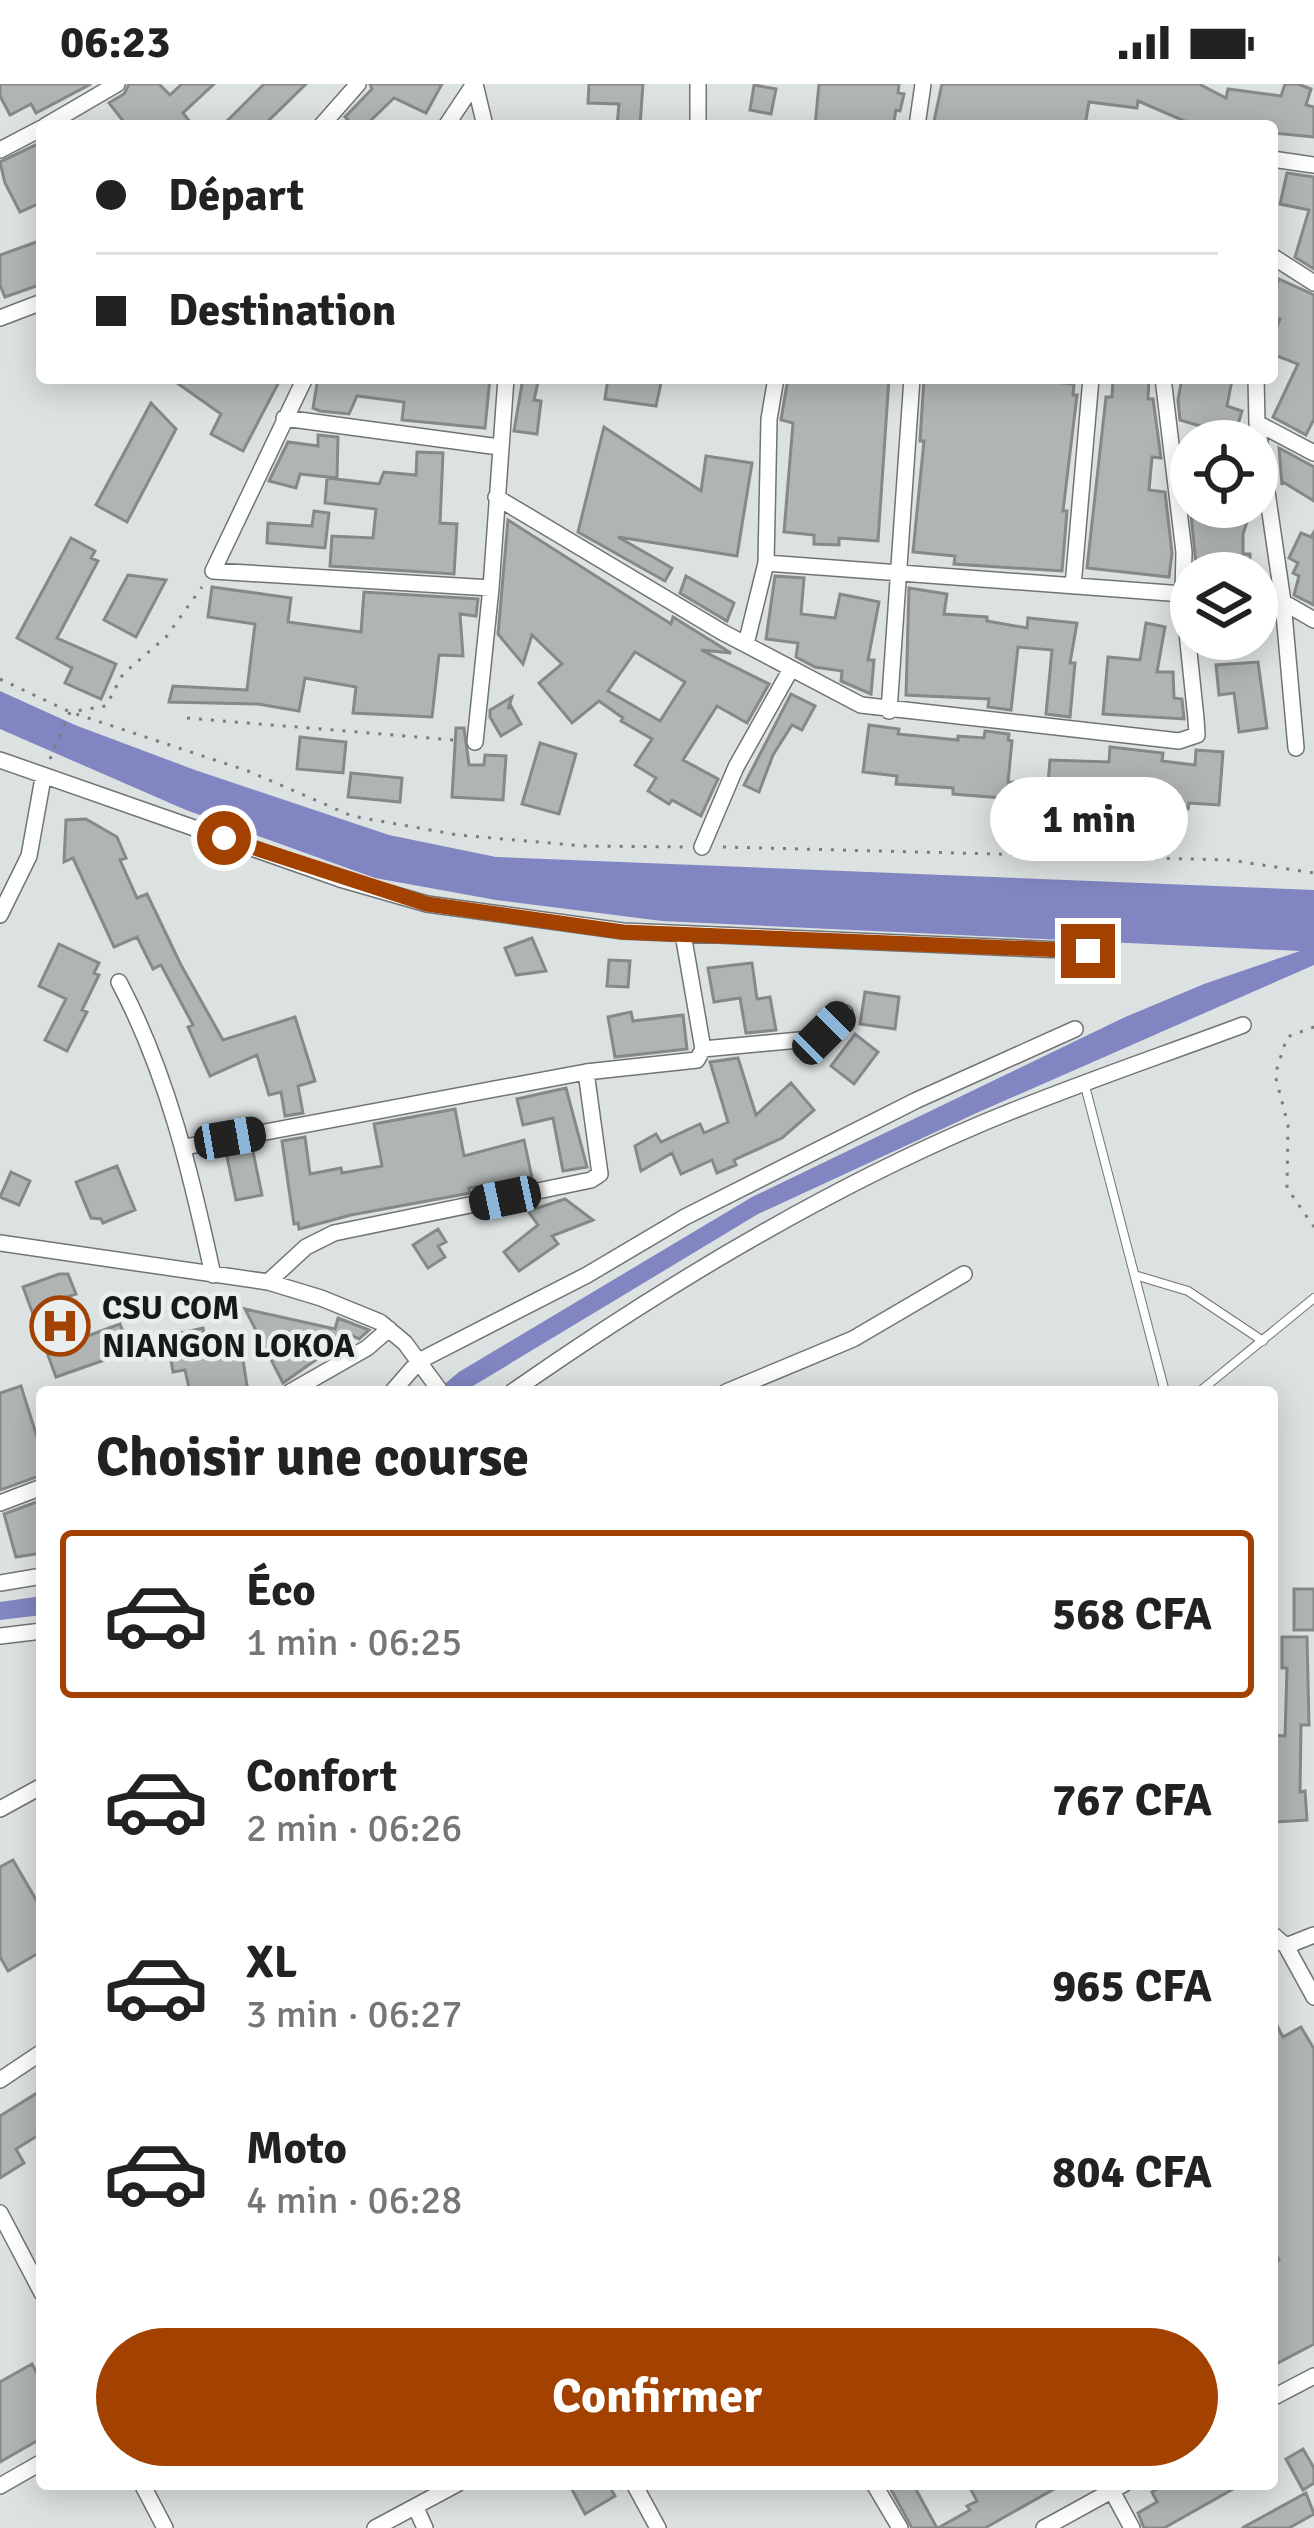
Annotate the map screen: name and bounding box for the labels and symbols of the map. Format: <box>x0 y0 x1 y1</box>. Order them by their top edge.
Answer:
callout: 1 min <box>989 777 1187 861</box>
route start <box>197 811 251 865</box>
route end <box>1061 924 1115 978</box>
car <box>786 995 862 1071</box>
car <box>191 1114 269 1162</box>
car <box>466 1173 544 1223</box>
place label: CSU COM NIANGON LOKOA <box>102 1288 355 1367</box>
hospital icon: CSU COM NIANGON LOKOA <box>29 1295 91 1357</box>

